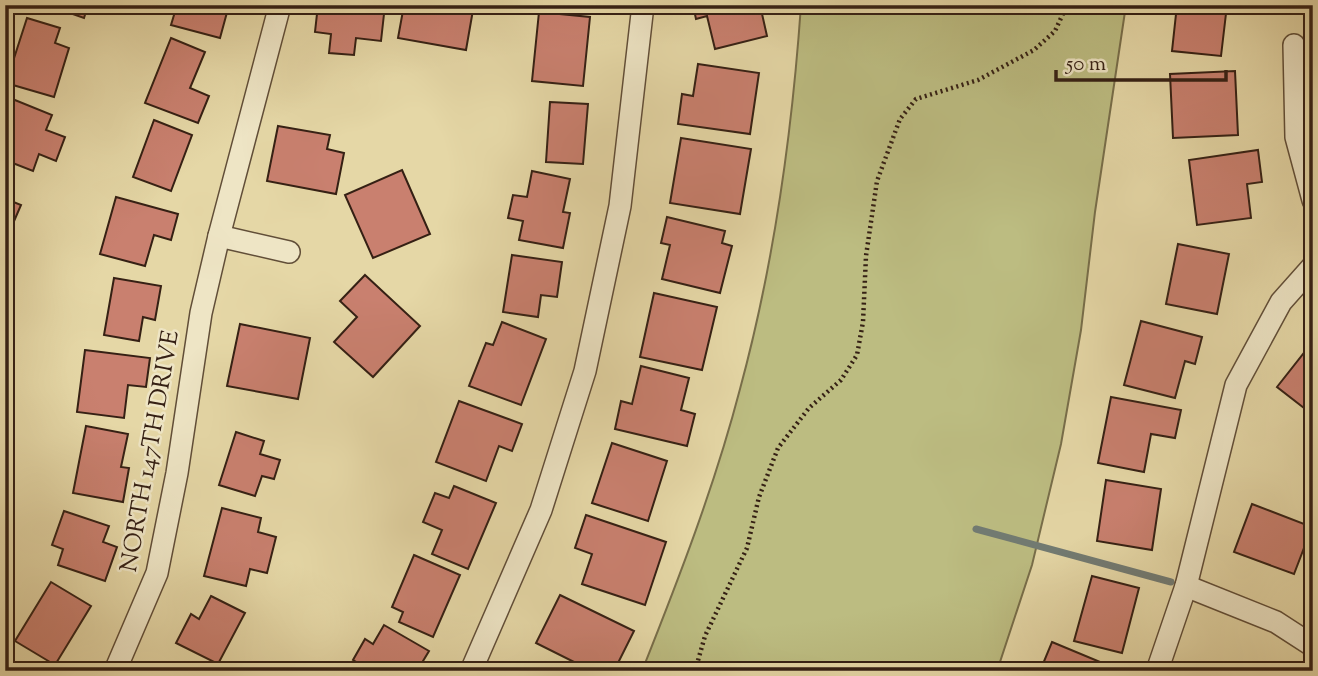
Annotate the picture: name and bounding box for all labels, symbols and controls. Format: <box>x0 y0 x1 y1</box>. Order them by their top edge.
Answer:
scale bar <box>1056 38 1225 82</box>
text: 50 m <box>1065 50 1106 80</box>
street label: NORTH 147TH DRIVE <box>113 327 189 575</box>

